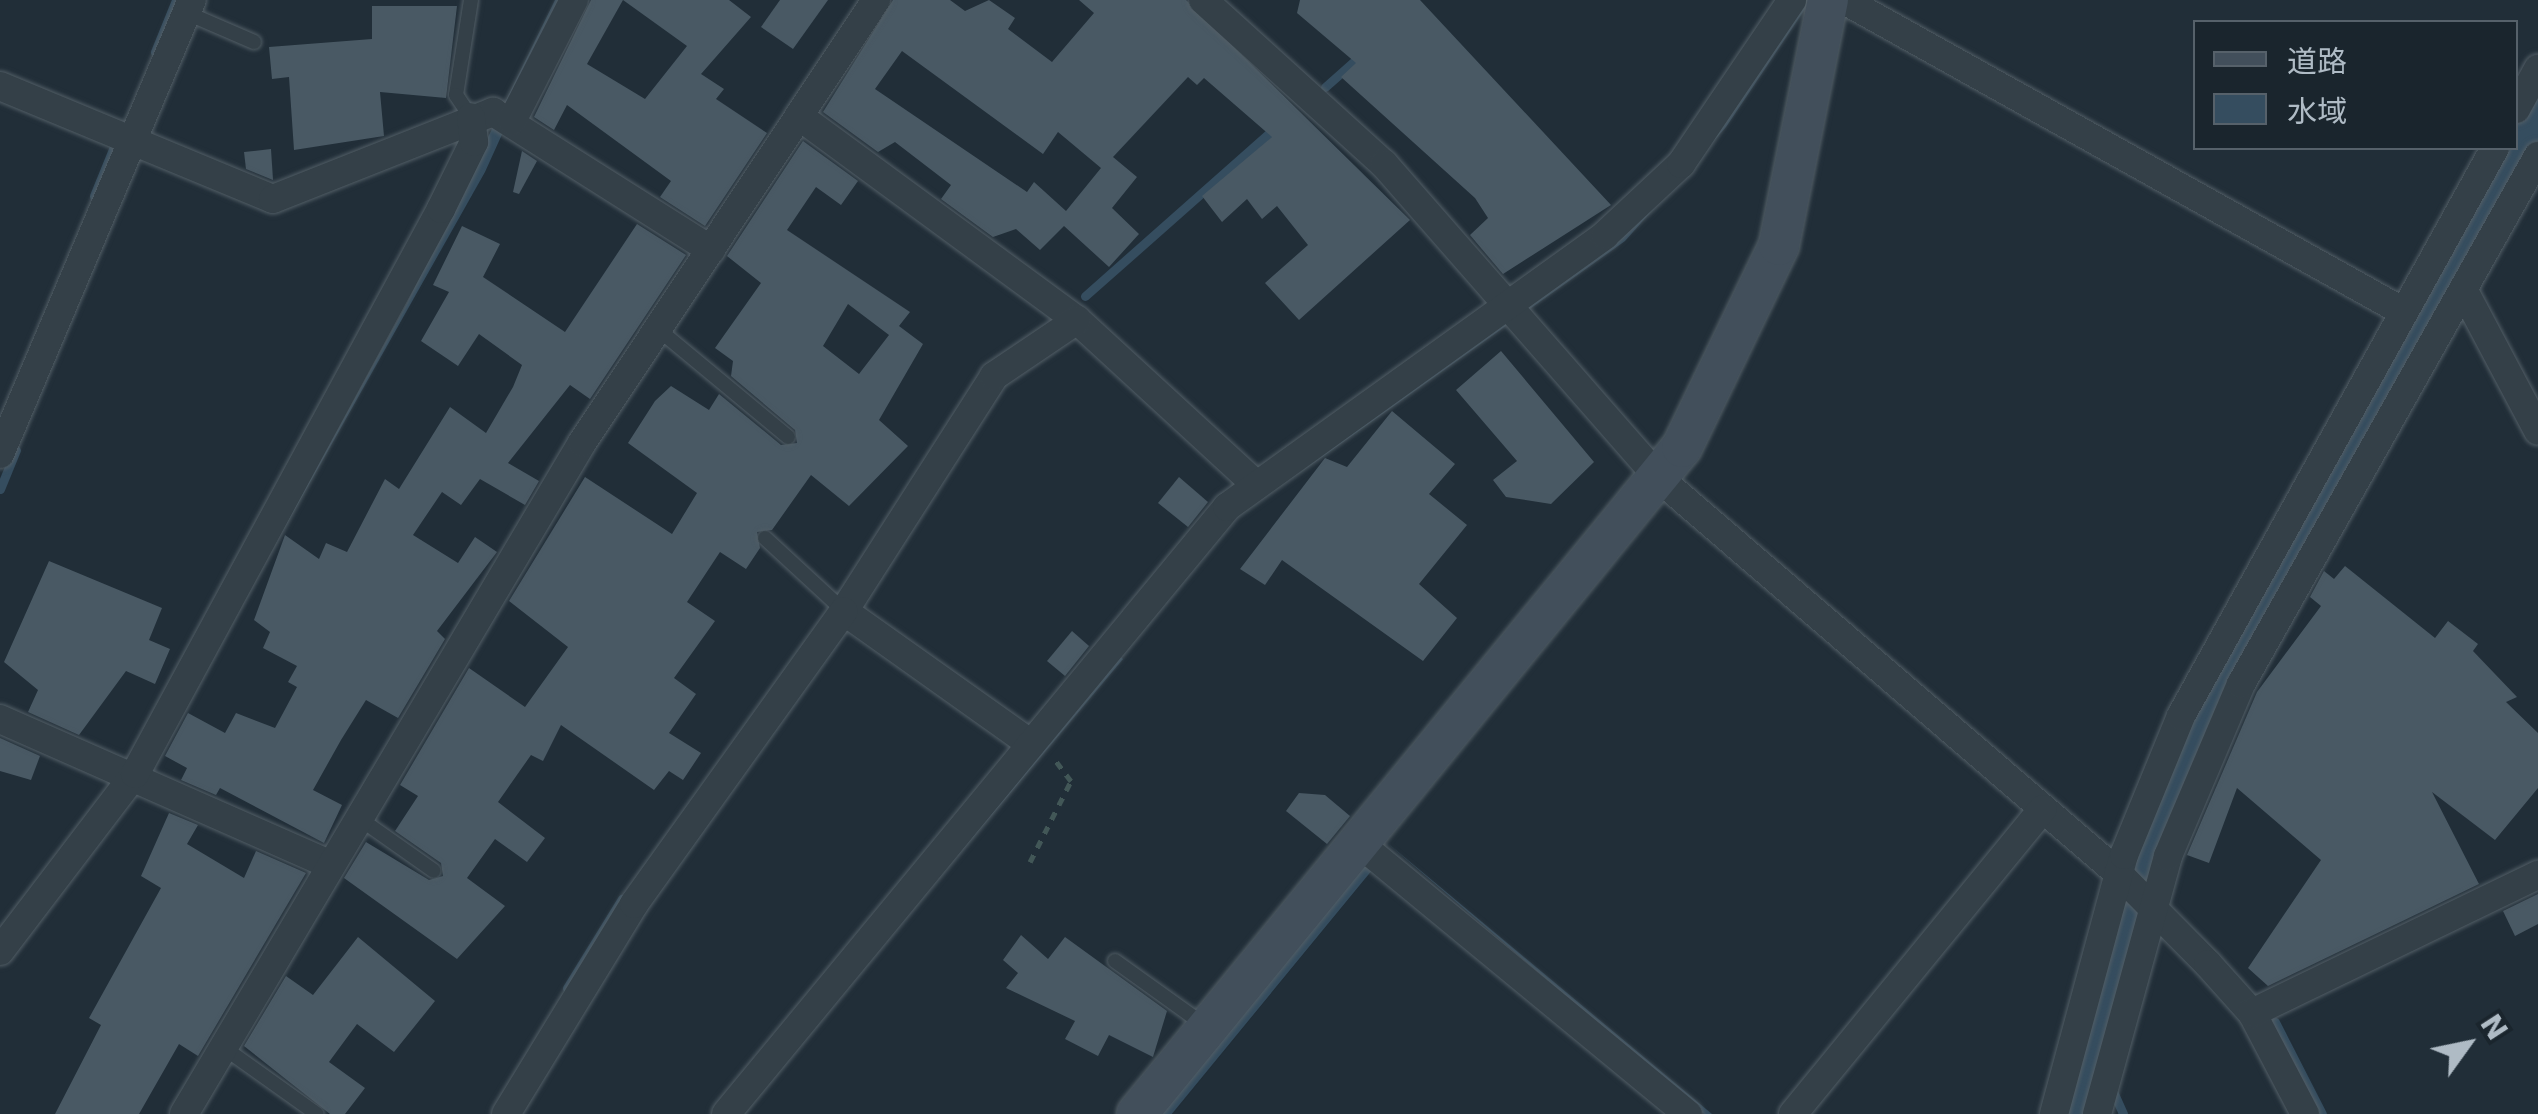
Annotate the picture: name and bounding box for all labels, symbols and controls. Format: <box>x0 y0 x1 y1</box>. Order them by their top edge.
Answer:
legend <box>2193 20 2518 150</box>
text: 道路 <box>2287 44 2347 79</box>
text: 水域 <box>2287 94 2347 129</box>
north arrow <box>2418 994 2518 1094</box>
text: N <box>2473 1009 2514 1046</box>

